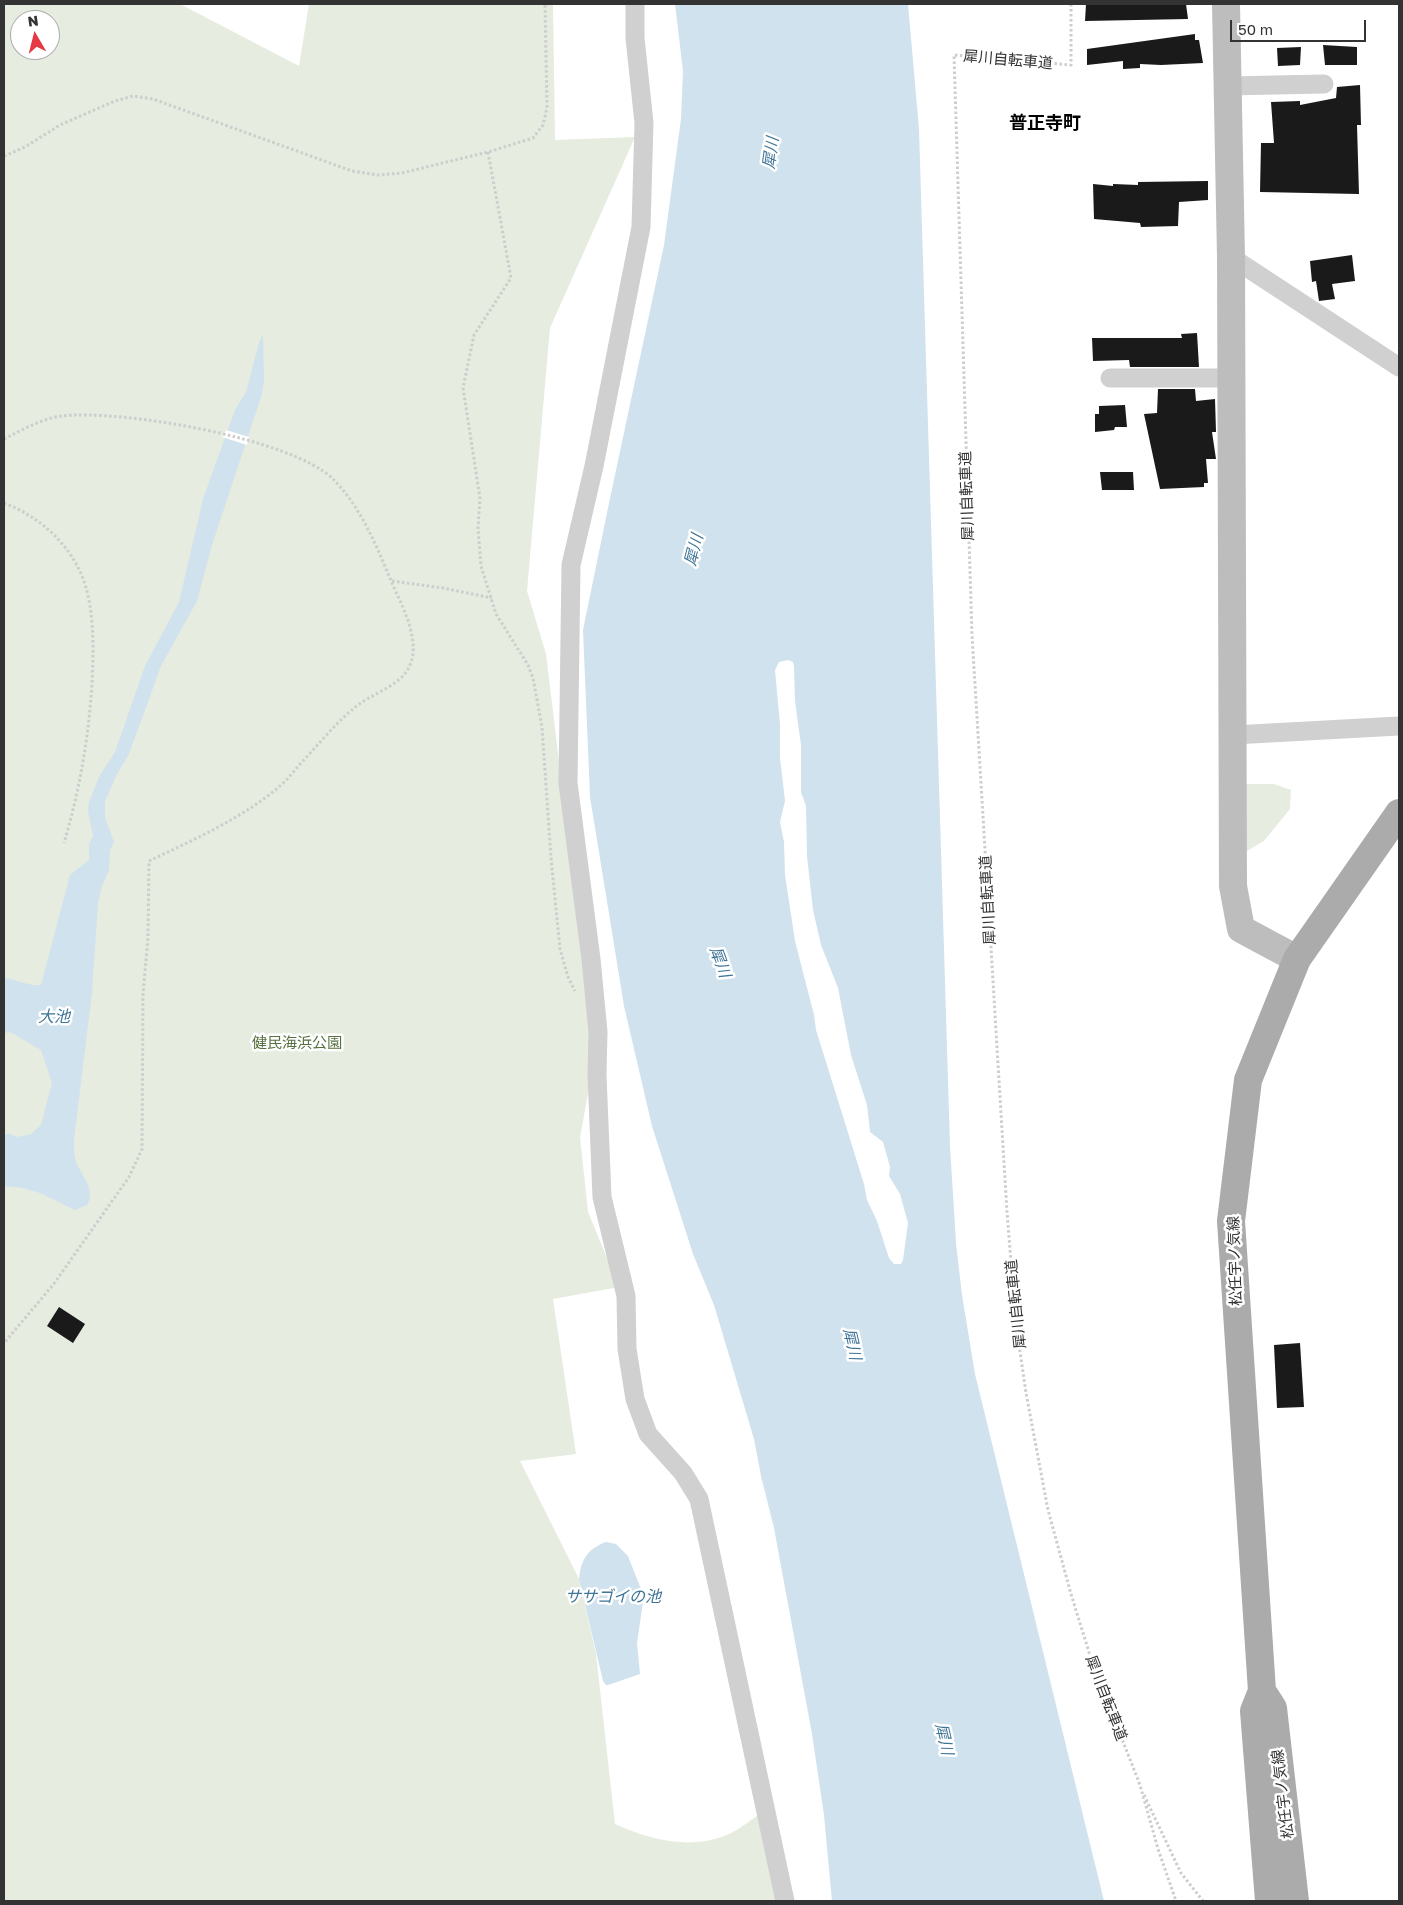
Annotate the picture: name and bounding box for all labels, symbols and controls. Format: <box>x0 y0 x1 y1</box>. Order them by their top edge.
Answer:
north arrow <box>10 10 60 60</box>
scale bar <box>1233 10 1369 42</box>
text: N <box>27 11 39 30</box>
text: 50 m <box>1238 20 1273 38</box>
street label: 犀川自転車道 <box>962 47 1054 73</box>
district label: 普正寺町 <box>1009 112 1081 134</box>
water label: 犀川 <box>759 136 783 170</box>
street label: 犀川自転車道 <box>956 451 978 541</box>
water label: 犀川 <box>681 532 707 568</box>
street label: 犀川自転車道 <box>977 855 999 945</box>
water label: 犀川 <box>706 944 734 980</box>
water label: 大池 <box>38 1007 70 1027</box>
park label: 健民海浜公園 <box>252 1034 342 1052</box>
street label: 松任宇ノ気線 <box>1224 1216 1246 1306</box>
street label: 犀川自転車道 <box>1002 1258 1030 1350</box>
water label: 犀川 <box>839 1326 865 1362</box>
water label: ササゴイの池 <box>565 1587 661 1607</box>
street label: 犀川自転車道 <box>1081 1653 1131 1743</box>
water label: 犀川 <box>931 1721 957 1757</box>
street label: 松任宇ノ気線 <box>1269 1748 1297 1840</box>

